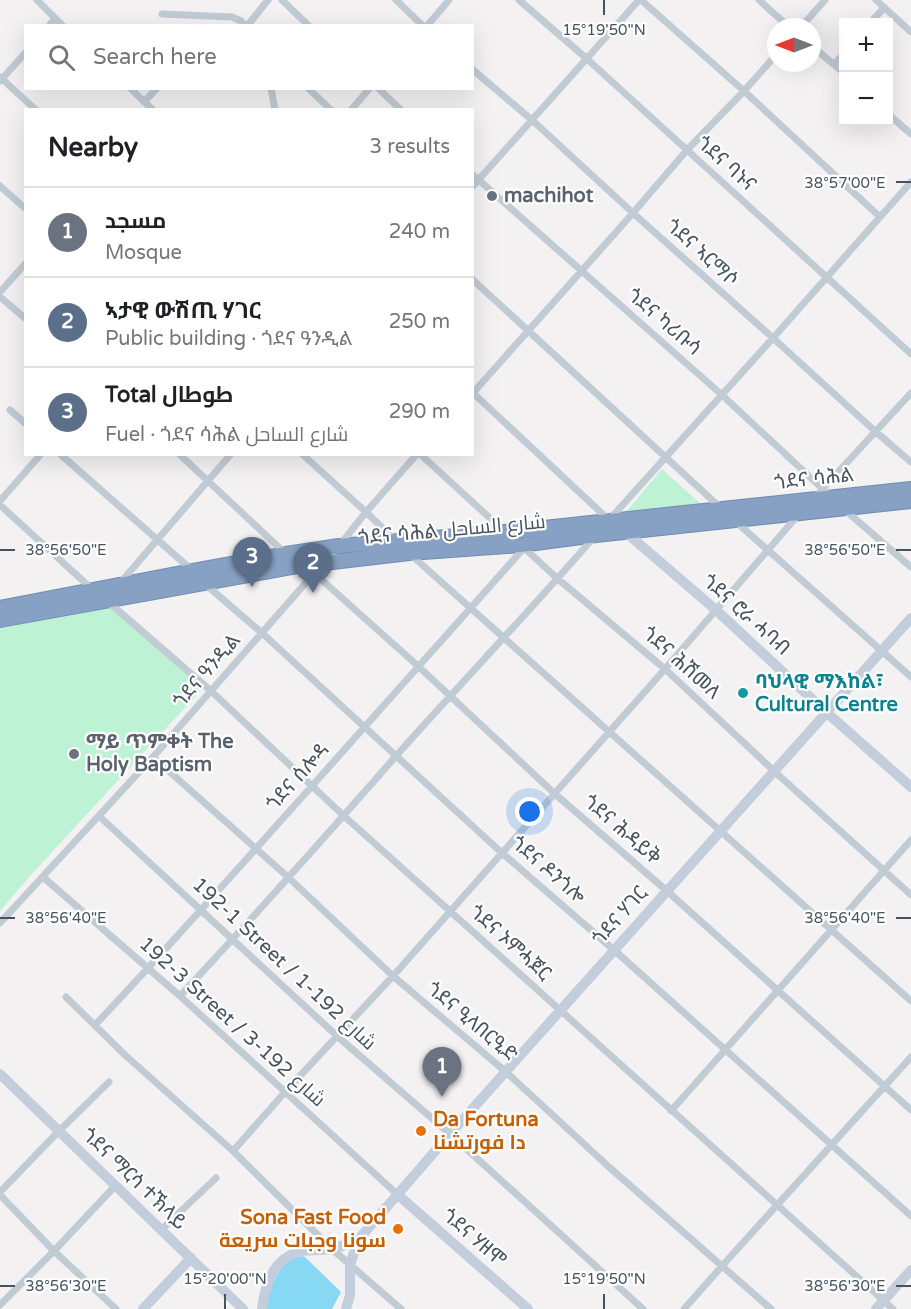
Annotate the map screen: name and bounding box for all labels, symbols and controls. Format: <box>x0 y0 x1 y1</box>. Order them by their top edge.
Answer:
north arrow <box>767 18 821 72</box>
map controls <box>839 18 893 126</box>
button: + <box>839 18 893 72</box>
text: 15°19'50"N <box>562 21 646 39</box>
search box <box>24 24 474 90</box>
icon: search <box>45 41 78 74</box>
text: Search here <box>93 44 217 70</box>
button: − <box>839 72 893 126</box>
street label: ጎደና ባኑና <box>691 131 761 197</box>
text: Nearby <box>48 132 138 163</box>
text: 3 results <box>370 135 450 159</box>
text: 38°57'00"E <box>804 174 886 192</box>
place label: machihot <box>504 184 594 208</box>
marker: machihot <box>485 189 499 203</box>
text: مسجد <box>105 208 166 234</box>
street label: ጎደና ኣርማሶ <box>661 214 743 292</box>
text: 1 <box>61 220 74 244</box>
text: 240 m <box>389 220 450 244</box>
text: Mosque <box>105 241 182 265</box>
street label: ጎደና ካሪቡሳ <box>622 283 706 361</box>
text: ኣታዊ ውሽጢ ሃገር <box>105 298 261 324</box>
text: 2 <box>61 310 74 334</box>
text: 250 m <box>389 310 450 334</box>
text: Public building · ጎደና ዓንዲል <box>105 327 352 351</box>
text: Total طوطال <box>105 382 233 408</box>
text: 3 <box>61 400 74 424</box>
text: 290 m <box>389 400 450 424</box>
text: Fuel · ጎደና ሳሕል شارع الساحل <box>105 423 348 447</box>
street label: ጎደና ሳሕል <box>773 463 855 495</box>
street label: ጎደና ሳሕል شارع الساحل <box>357 510 547 551</box>
pin: 3 <box>232 538 272 587</box>
text: 38°56'50"E <box>25 541 107 559</box>
text: 38°56'50"E <box>804 541 886 559</box>
pin: 2 <box>294 544 332 593</box>
street label: ጎደና ሮራ ሓባብ <box>697 569 795 661</box>
street label: ጎደና ሕሽመለ <box>637 622 725 705</box>
street label: ጎደና ዓንዲል <box>168 629 246 713</box>
place label: ባህላዊ ማእከል፣ Cultural Centre <box>755 670 898 717</box>
marker: ባህላዊ ማእከል፣ Cultural Centre <box>736 686 750 700</box>
place label: ማይ ጥምቀት The Holy Baptism <box>86 730 234 777</box>
street label: ጎደና ሰሎዳ <box>261 738 335 816</box>
marker: ማይ ጥምቀት The Holy Baptism <box>67 747 81 761</box>
street label: ጎደና ሕዳይቅ <box>578 790 666 870</box>
your location <box>515 797 544 826</box>
street label: ጎደና ዶንጎሎ <box>506 831 590 909</box>
street label: 192-1 Street / شارع 192-1 <box>186 873 381 1056</box>
street label: ጎደና ሃገር <box>587 882 653 950</box>
street label: ጎደና ኦምሓጀር <box>464 900 556 986</box>
text: 38°56'40"E <box>25 909 107 927</box>
text: 38°56'40"E <box>804 909 886 927</box>
street label: 192-3 Street / شارع 192-3 <box>133 932 330 1113</box>
street label: ጎደና ዒላበርዒድ <box>422 977 522 1067</box>
pin: 1 <box>422 1048 462 1097</box>
place label: Da Fortuna دا فورتشنا <box>433 1108 539 1155</box>
street label: ጎደና ማርሳ ተኽላይ <box>77 1123 191 1235</box>
marker: Da Fortuna دا فورتشنا <box>414 1124 428 1138</box>
street label: ጎደና ሃዘሞ <box>437 1204 511 1272</box>
place label: Sona Fast Food سونا وجبات سريعة <box>219 1206 386 1253</box>
marker: Sona Fast Food سونا وجبات سريعة <box>391 1222 405 1236</box>
text: 15°20'00"N <box>183 1270 267 1288</box>
text: 15°19'50"N <box>562 1270 646 1288</box>
text: 38°56'30"E <box>25 1277 107 1295</box>
text: 38°56'30"E <box>804 1277 886 1295</box>

